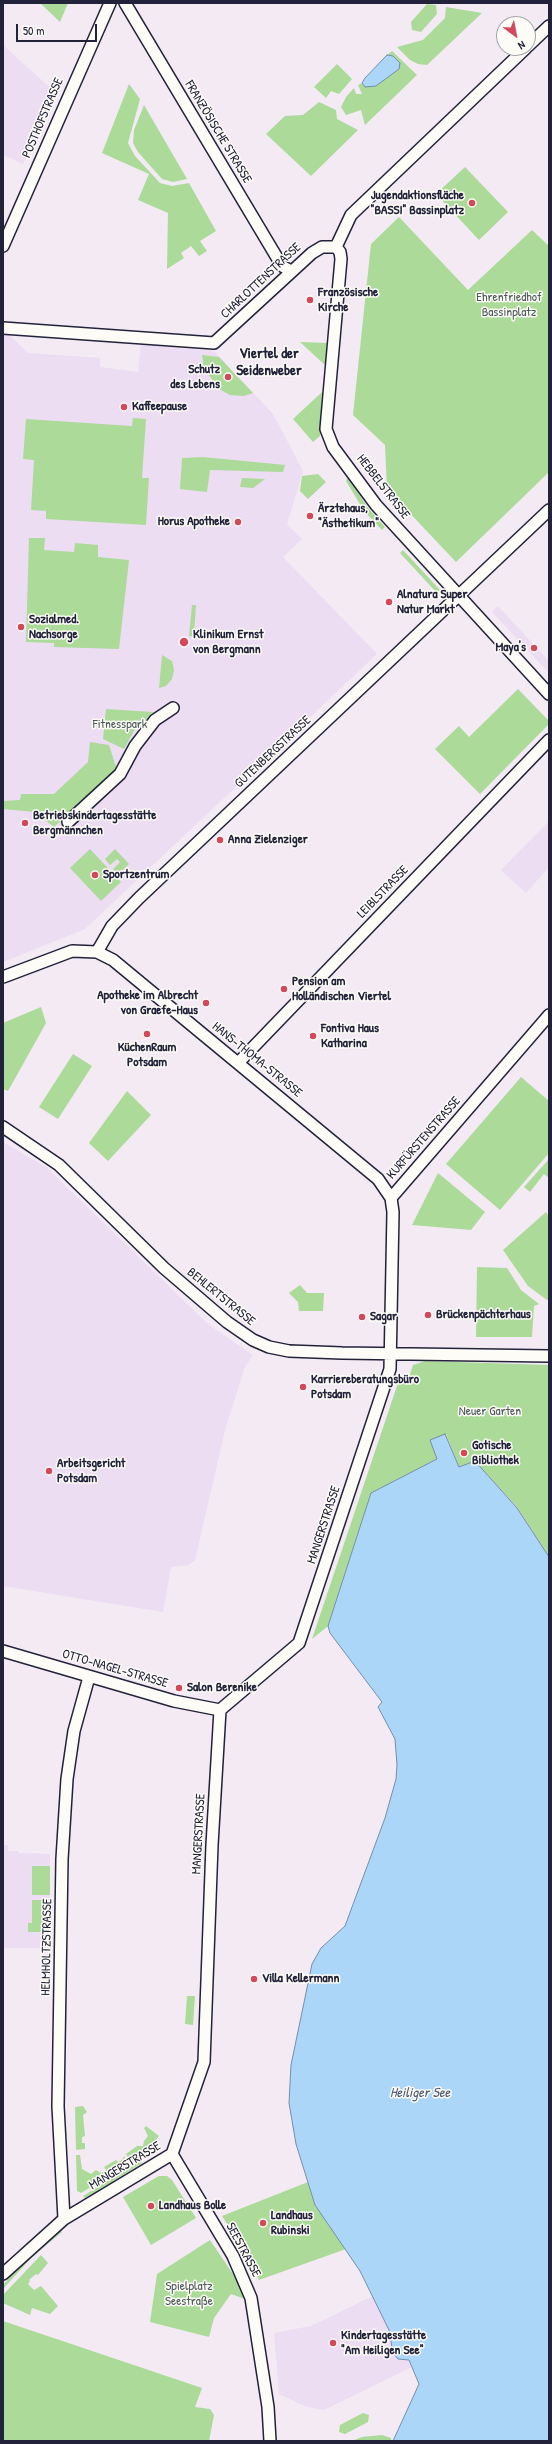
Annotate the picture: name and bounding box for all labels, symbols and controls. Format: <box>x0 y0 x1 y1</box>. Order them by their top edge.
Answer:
scale bar <box>18 16 99 42</box>
north arrow <box>496 16 536 56</box>
text: 50 m <box>23 22 44 39</box>
text: N <box>516 38 528 53</box>
street label: POSTHOFSTRASSE <box>19 76 67 160</box>
street label: FRANZÖSISCHE STRASSE <box>181 78 255 186</box>
place label: Jugendaktionsfläche "BASSI" Bassinplatz <box>371 188 464 219</box>
marker: Jugendaktionsfläche "BASSI" Bassinplatz <box>467 198 477 208</box>
street label: CHARLOTTENSTRASSE <box>218 240 304 322</box>
place label: Französische Kirche <box>318 285 378 316</box>
park label: Ehrenfriedhof Bassinplatz <box>476 290 542 321</box>
marker: Französische Kirche <box>305 295 315 305</box>
district label: Viertel der Seidenweber <box>236 345 302 380</box>
place label: Schutz des Lebens <box>170 362 220 393</box>
marker: Schutz des Lebens <box>223 372 233 382</box>
place label: Kaffeepause <box>132 399 187 415</box>
marker: Kaffeepause <box>119 402 129 412</box>
street label: HEBBELSTRASSE <box>353 452 413 522</box>
place label: Ärztehaus, "Ästhetikum" <box>318 501 379 532</box>
marker: Ärztehaus, "Ästhetikum" <box>305 511 315 521</box>
place label: Horus Apotheke <box>158 514 230 530</box>
marker: Horus Apotheke <box>233 517 243 527</box>
place label: Alnatura Super Natur Markt <box>397 587 467 618</box>
marker: Alnatura Super Natur Markt <box>384 597 394 607</box>
place label: Sozialmed. Nachsorge <box>29 612 79 643</box>
marker: Sozialmed. Nachsorge <box>16 622 26 632</box>
place label: Klinikum Ernst von Bergmann <box>193 627 263 658</box>
marker: Klinikum Ernst von Bergmann <box>178 636 190 648</box>
place label: Maya's <box>495 640 526 656</box>
marker: Maya's <box>529 643 539 653</box>
street label: GUTENBERGSTRASSE <box>232 713 314 791</box>
park label: Fitnesspark <box>93 717 147 733</box>
place label: Betriebskindertagesstätte Bergmännchen <box>33 808 156 839</box>
marker: Betriebskindertagesstätte Bergmännchen <box>20 818 30 828</box>
place label: Anna Zielenziger <box>228 832 308 848</box>
marker: Anna Zielenziger <box>215 835 225 845</box>
street label: LEIBLSTRASSE <box>354 862 412 922</box>
place label: Sportzentrum <box>103 867 169 883</box>
marker: Sportzentrum <box>90 870 100 880</box>
place label: Pension am Holländischen Viertel <box>292 974 391 1005</box>
marker: Pension am Holländischen Viertel <box>279 984 289 994</box>
place label: Apotheke im Albrecht von Graefe-Haus <box>97 988 198 1019</box>
marker: Apotheke im Albrecht von Graefe-Haus <box>201 998 211 1008</box>
street label: HANS-THOMA-STRASSE <box>209 1019 305 1101</box>
place label: Fontiva Haus Katharina <box>321 1021 379 1052</box>
marker: KüchenRaum Potsdam <box>142 1029 152 1039</box>
marker: Fontiva Haus Katharina <box>308 1031 318 1041</box>
place label: KüchenRaum Potsdam <box>118 1040 176 1071</box>
street label: KURFÜRSTENSTRASSE <box>384 1093 464 1183</box>
street label: BEHLERTSTRASSE <box>184 1265 258 1329</box>
place label: Brückenpächterhaus <box>436 1307 531 1323</box>
place label: Sagar <box>370 1309 397 1325</box>
marker: Brückenpächterhaus <box>423 1310 433 1320</box>
marker: Sagar <box>357 1312 367 1322</box>
place label: Karriereberatungsbüro Potsdam <box>311 1372 419 1403</box>
marker: Karriereberatungsbüro Potsdam <box>298 1382 308 1392</box>
park label: Neuer Garten <box>459 1404 521 1420</box>
place label: Gotische Bibliothek <box>472 1438 519 1469</box>
marker: Gotische Bibliothek <box>459 1448 469 1458</box>
place label: Arbeitsgericht Potsdam <box>57 1456 125 1487</box>
marker: Arbeitsgericht Potsdam <box>44 1466 54 1476</box>
street label: MANGERSTRASSE <box>304 1484 344 1566</box>
street label: OTTO-NAGEL-STRASSE <box>60 1646 170 1692</box>
place label: Salon Berenike <box>187 1680 257 1696</box>
marker: Salon Berenike <box>174 1683 184 1693</box>
street label: MANGERSTRASSE <box>189 1793 209 1875</box>
street label: HELMHOLTZSTRASSE <box>38 1898 56 1996</box>
place label: Villa Kellermann <box>262 1971 339 1987</box>
marker: Villa Kellermann <box>249 1974 259 1984</box>
water label: Heiliger See <box>390 2085 450 2101</box>
street label: MANGERSTRASSE <box>86 2138 164 2194</box>
place label: Landhaus Bolle <box>159 2198 226 2214</box>
marker: Landhaus Bolle <box>146 2201 156 2211</box>
place label: Landhaus Rubinski <box>271 2208 313 2239</box>
marker: Landhaus Rubinski <box>258 2218 268 2228</box>
street label: SEESTRASSE <box>222 2220 264 2280</box>
park label: Spielplatz Seestraße <box>165 2279 213 2310</box>
place label: Kindertagesstätte "Am Heiligen See" <box>341 2328 426 2359</box>
marker: Kindertagesstätte "Am Heiligen See" <box>328 2338 338 2348</box>

